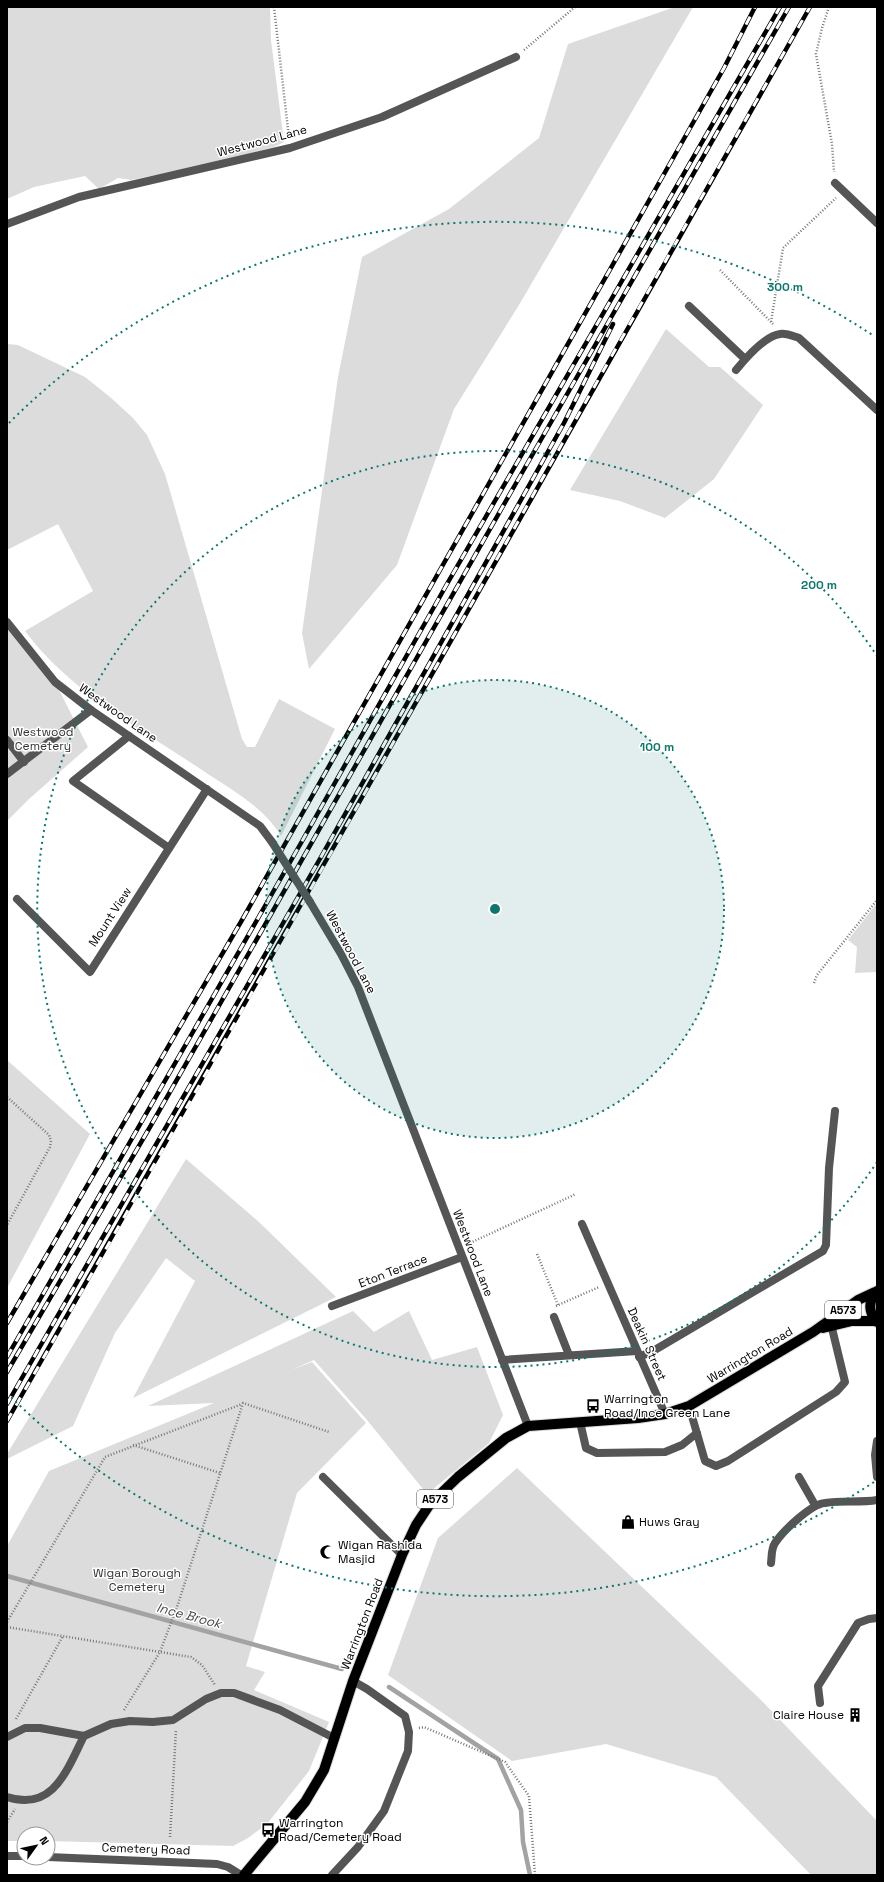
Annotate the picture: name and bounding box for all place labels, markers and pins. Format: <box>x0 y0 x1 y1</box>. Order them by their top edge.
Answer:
centre of rings <box>488 902 502 916</box>
place label: Warrington Road/Ince Green Lane <box>604 1391 730 1421</box>
bus stop icon: Warrington Road/Ince Green Lane <box>585 1398 601 1414</box>
shop icon: Huws Gray <box>620 1514 636 1530</box>
place label: Huws Gray <box>639 1514 700 1530</box>
place label: Wigan Rashida Masjid <box>338 1537 422 1567</box>
mosque icon: Wigan Rashida Masjid <box>319 1544 335 1560</box>
place label: Claire House <box>773 1707 844 1723</box>
building icon: Claire House <box>847 1707 863 1723</box>
place label: Warrington Road/Cemetery Road <box>279 1815 402 1845</box>
bus stop icon: Warrington Road/Cemetery Road <box>260 1822 276 1838</box>

